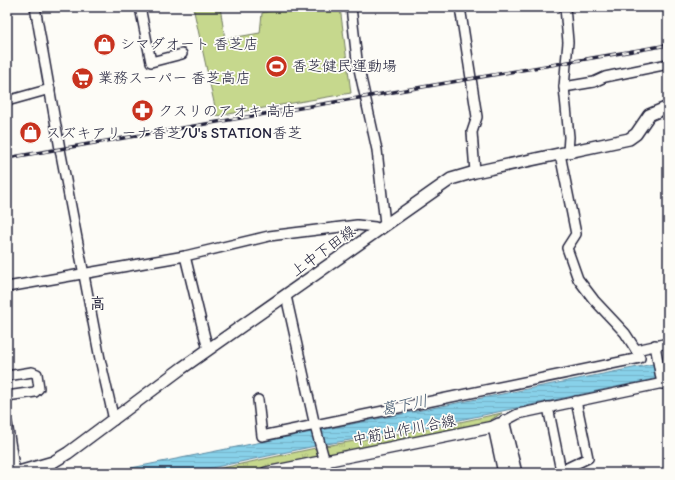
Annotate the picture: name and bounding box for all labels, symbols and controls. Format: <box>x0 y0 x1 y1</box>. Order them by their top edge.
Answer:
shop icon: シマダオート 香芝店 <box>92 31 118 57</box>
place label: シマダオート 香芝店 <box>120 35 258 53</box>
sports icon: 香芝健民運動場 <box>264 53 290 79</box>
place label: 香芝健民運動場 <box>292 57 397 75</box>
supermarket icon: 業務スーパー 香芝高店 <box>70 65 96 91</box>
place label: 業務スーパー 香芝高店 <box>98 69 251 87</box>
pharmacy icon: クスリのアオキ 高店 <box>130 98 156 124</box>
place label: クスリのアオキ 高店 <box>158 102 296 120</box>
shop icon: スズキアリーナ香芝/U's STATION香芝 <box>17 120 43 146</box>
place label: スズキアリーナ香芝/U's STATION香芝 <box>46 124 302 142</box>
street label: 上中下田線 <box>287 222 359 280</box>
district label: 高 <box>90 294 106 313</box>
water label: 葛下川 <box>379 391 429 419</box>
street label: 中筋出作川合線 <box>351 411 457 449</box>

